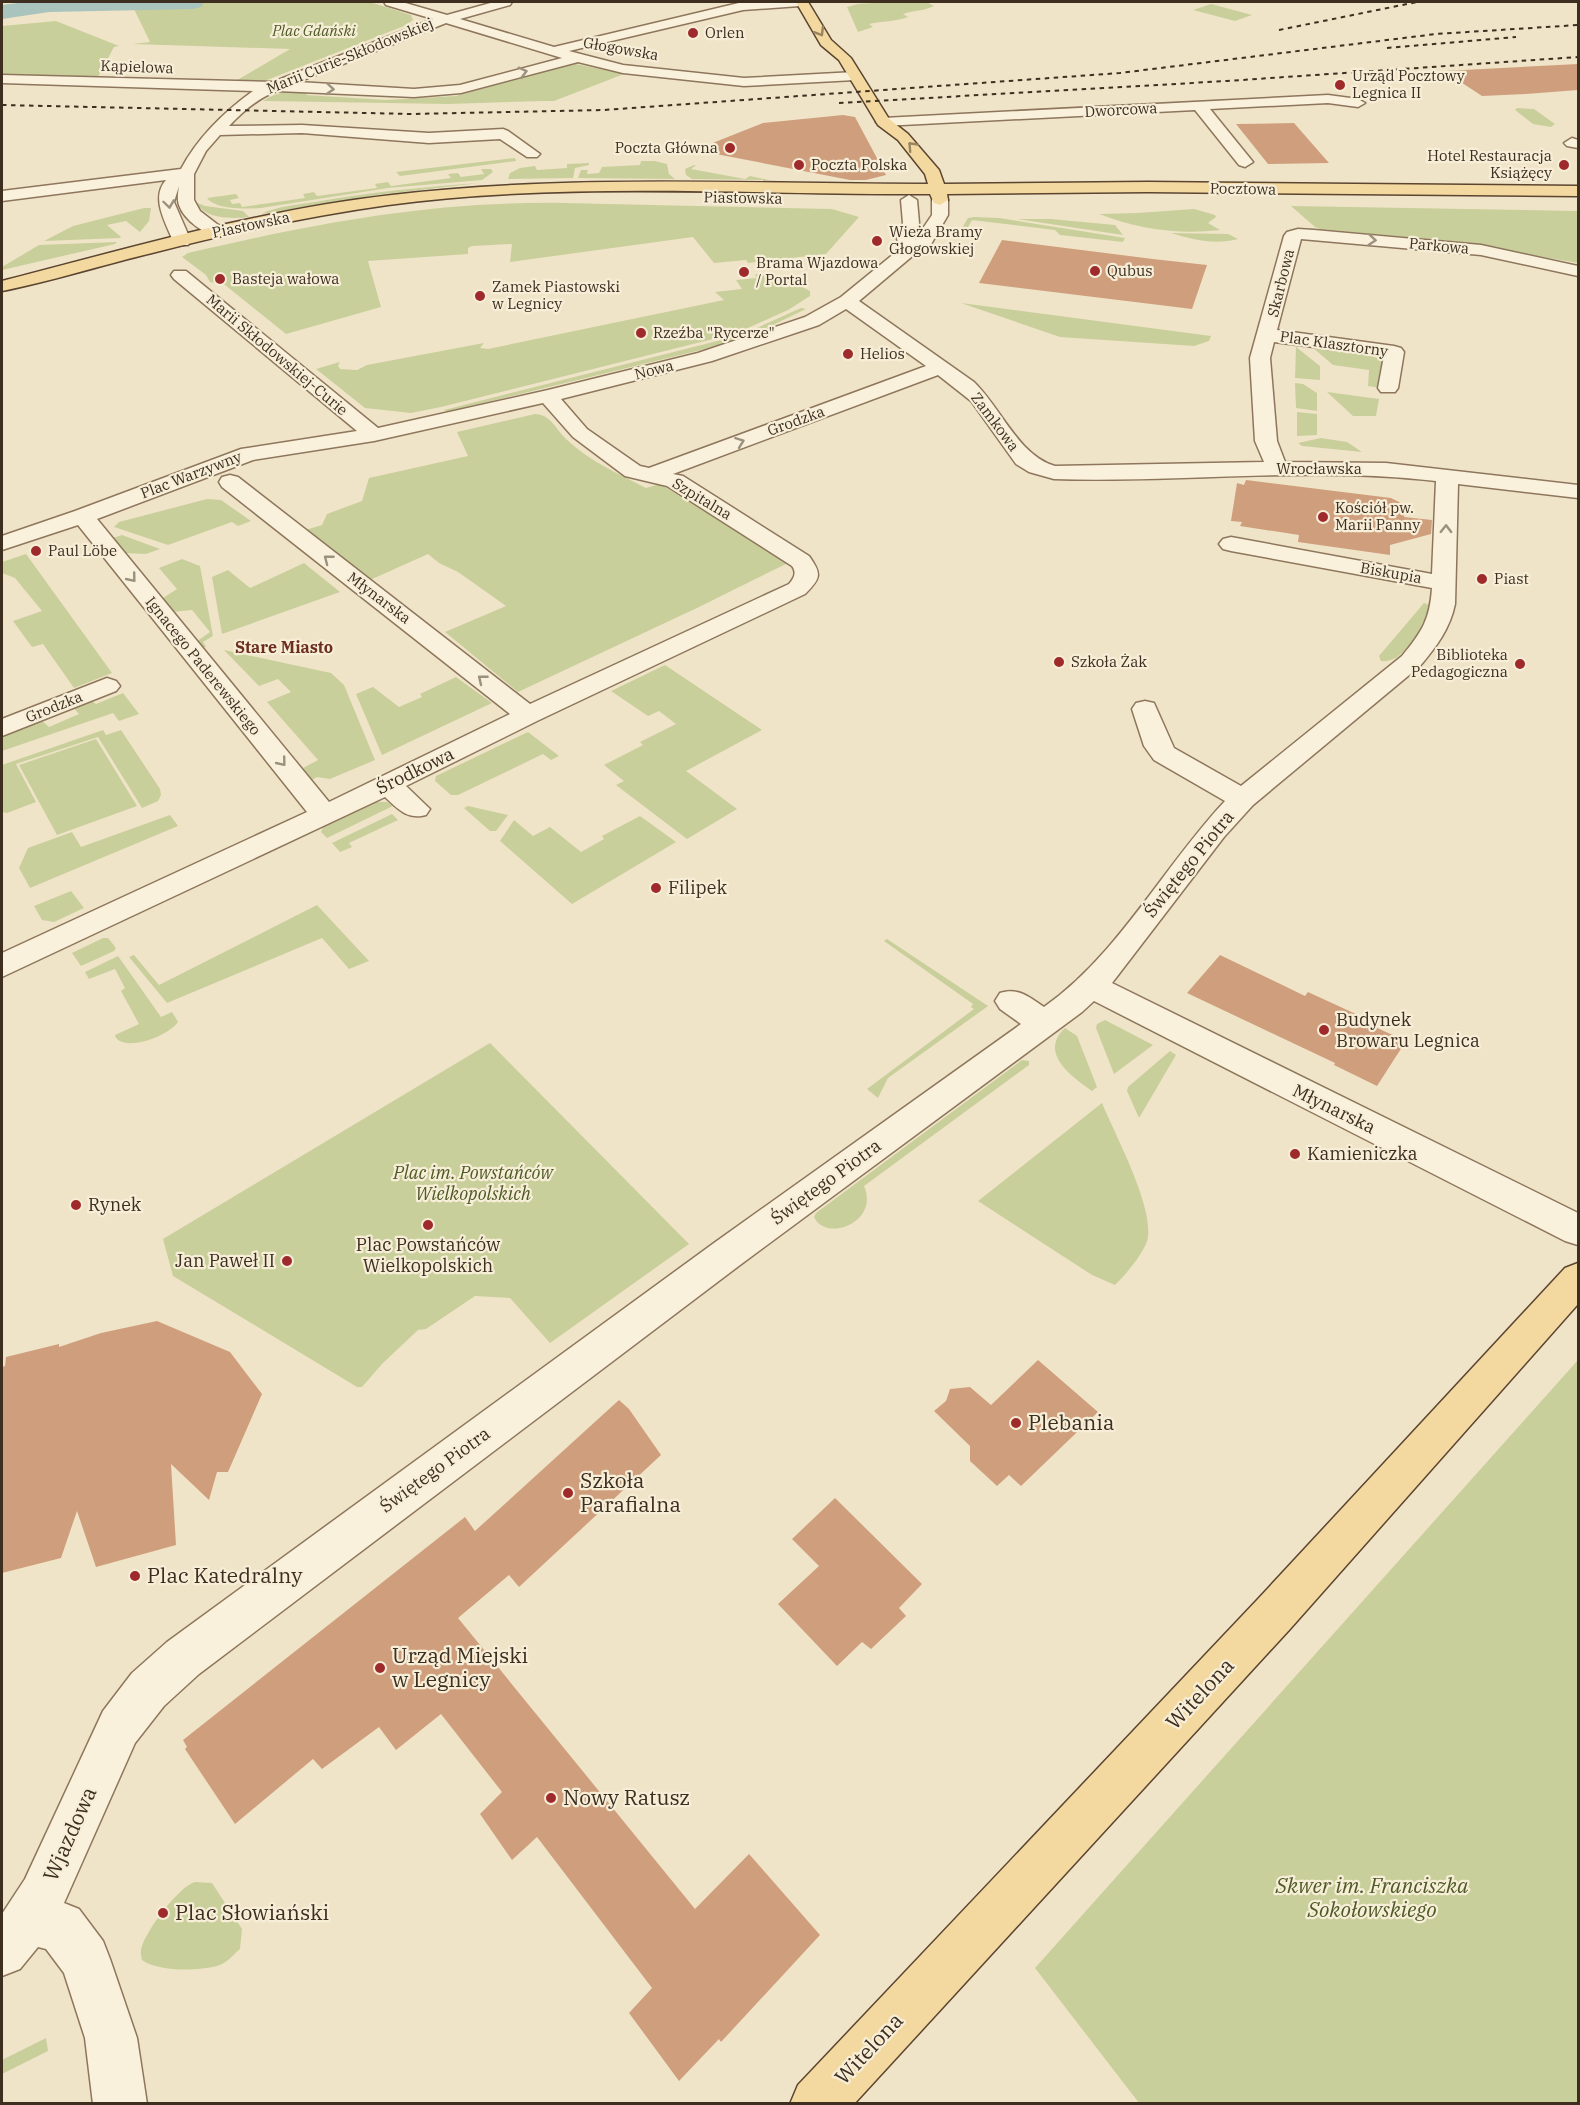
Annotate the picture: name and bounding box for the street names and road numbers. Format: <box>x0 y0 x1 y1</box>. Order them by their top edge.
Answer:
street label: Marii Curie-Skłodowskiej <box>264 13 436 98</box>
street label: Głogowska <box>582 33 660 64</box>
street label: Kąpielowa <box>100 56 174 77</box>
street label: Dworcowa <box>1084 98 1158 121</box>
street label: Pocztowa <box>1210 178 1276 199</box>
street label: Piastowska <box>703 187 783 208</box>
street label: Piastowska <box>210 207 292 242</box>
street label: Parkowa <box>1408 233 1470 258</box>
street label: Skarbowa <box>1263 247 1298 319</box>
street label: Marii Skłodowskiej-Curie <box>203 290 352 419</box>
street label: Plac Klasztorny <box>1279 327 1389 360</box>
street label: Nowa <box>632 355 675 384</box>
street label: Zamkowa <box>967 389 1024 455</box>
street label: Grodzka <box>764 401 827 440</box>
street label: Plac Warzywny <box>138 447 244 503</box>
street label: Wrocławska <box>1276 459 1362 478</box>
street label: Szpitalna <box>669 473 735 524</box>
street label: Biskupia <box>1359 558 1423 587</box>
street label: Młynarska <box>344 568 415 628</box>
street label: Ignacego Paderewskiego <box>142 593 265 739</box>
street label: Grodzka <box>23 687 85 727</box>
street label: Środkowa <box>372 742 458 799</box>
street label: Świętego Piotra <box>1138 805 1239 922</box>
street label: Młynarska <box>1289 1079 1380 1139</box>
street label: Świętego Piotra <box>766 1134 886 1229</box>
street label: Świętego Piotra <box>375 1422 495 1517</box>
street label: Witelona <box>1159 1651 1240 1735</box>
street label: Wjazdowa <box>36 1782 102 1885</box>
street label: Witelona <box>828 2006 909 2090</box>

